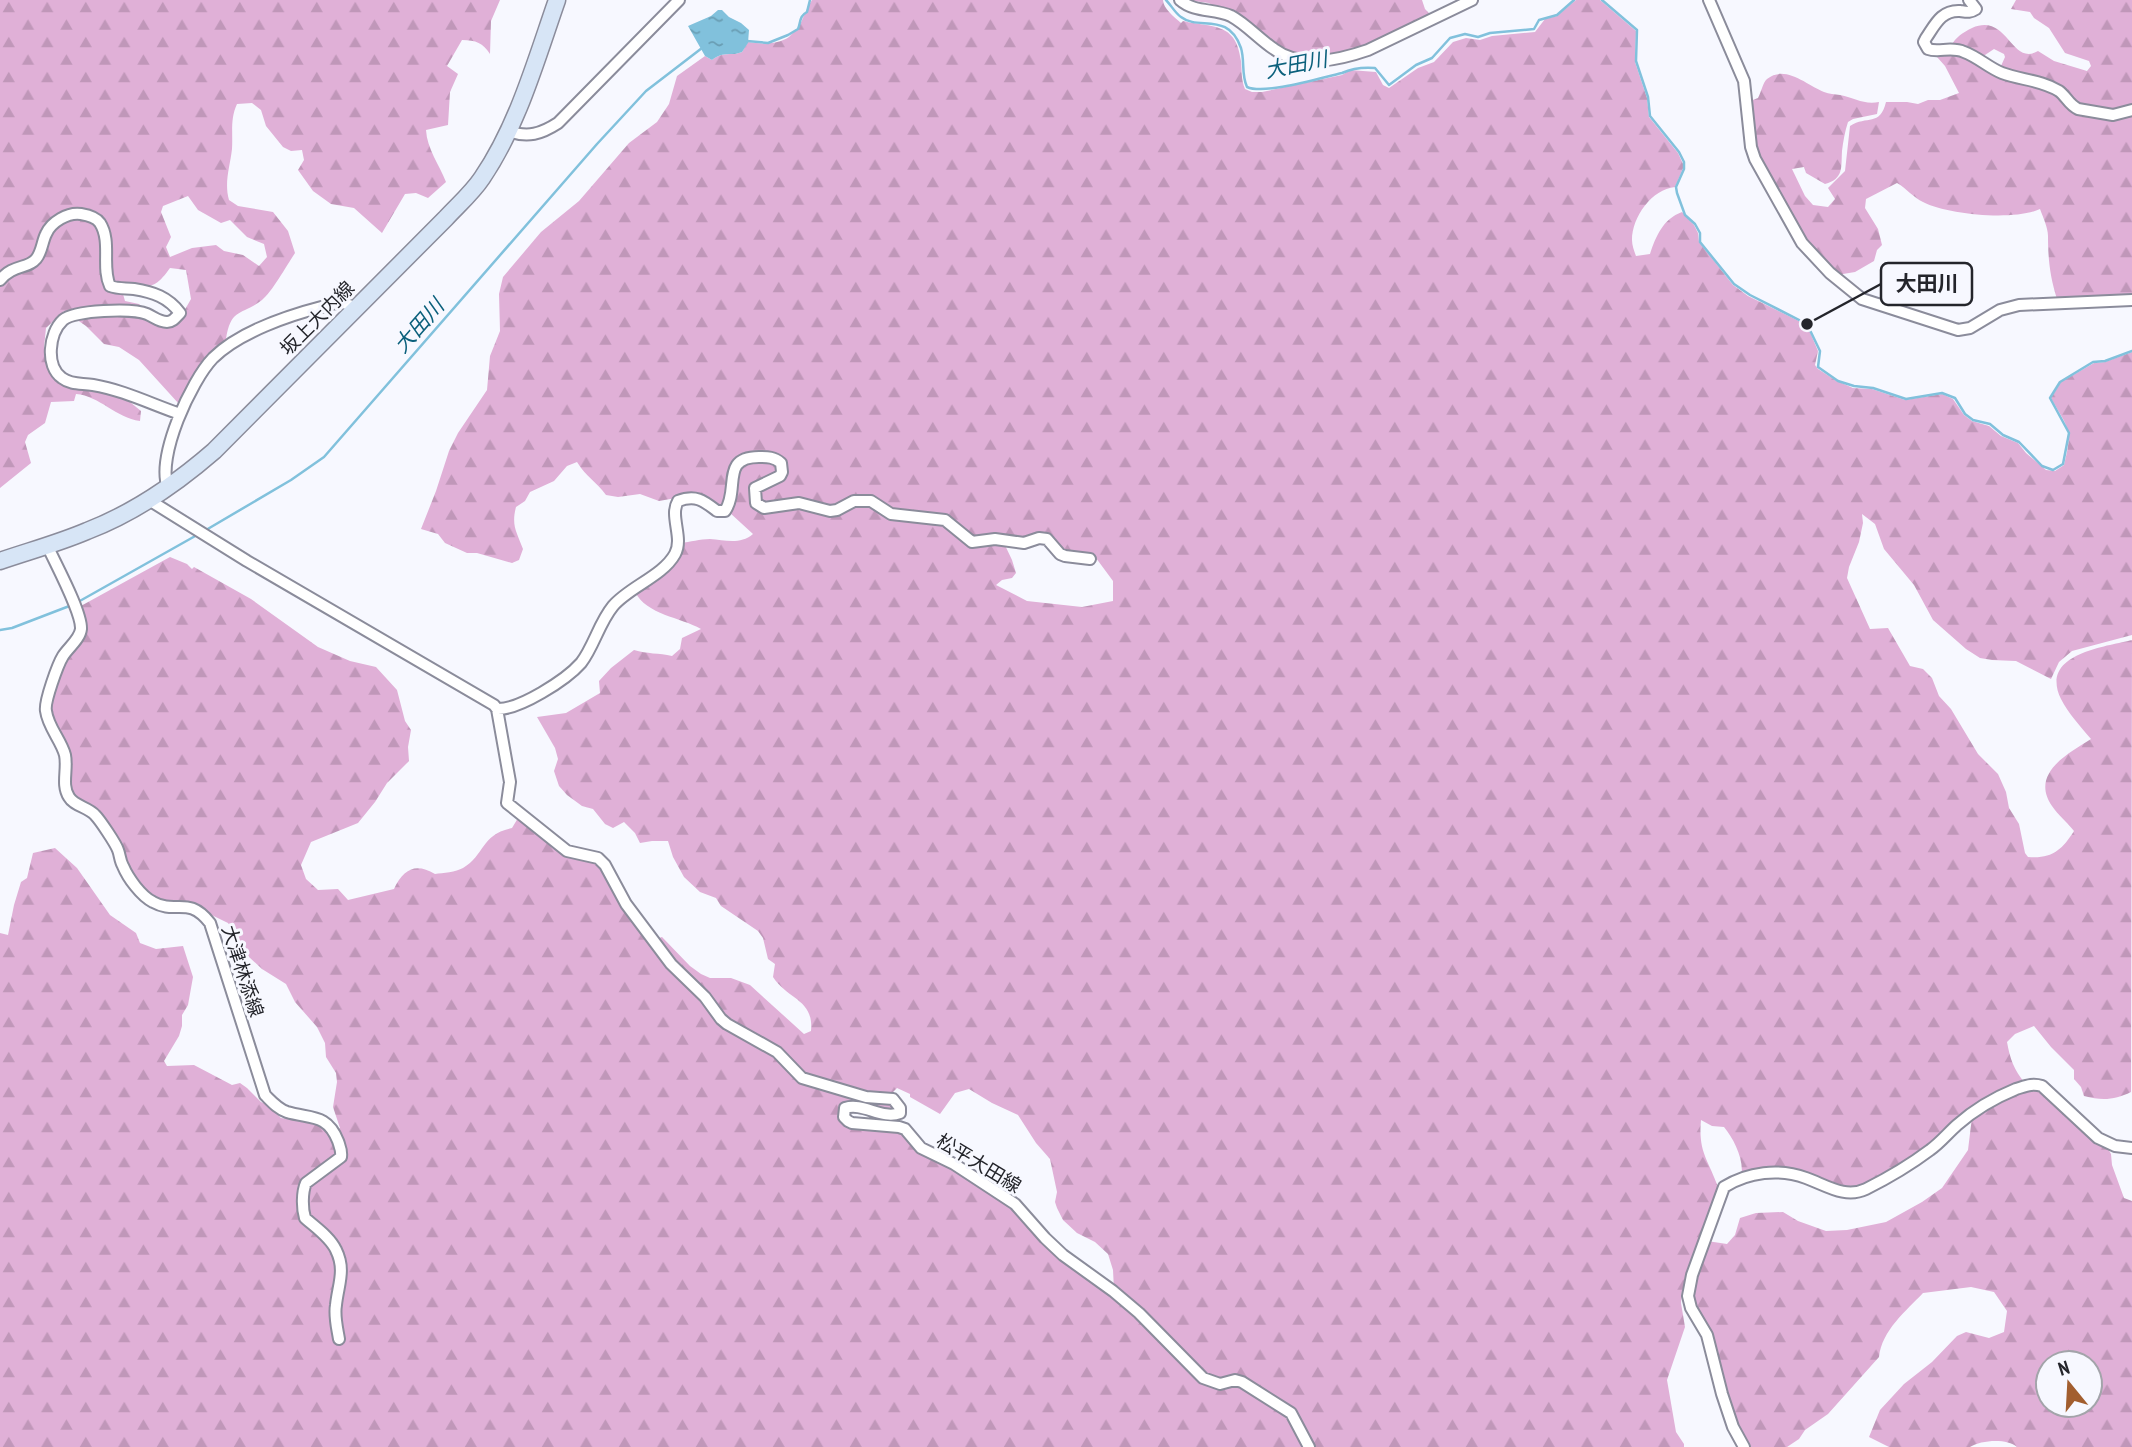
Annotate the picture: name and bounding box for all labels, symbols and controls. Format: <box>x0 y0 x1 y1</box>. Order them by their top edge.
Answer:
water label: 大田川 <box>1262 45 1331 84</box>
callout: 大田川 <box>1881 263 1972 305</box>
text: 大田川 <box>1896 270 1959 297</box>
street label: 坂上大内線 <box>275 276 359 360</box>
water label: 大田川 <box>388 292 451 358</box>
street label: 大津林添線 <box>217 922 269 1020</box>
street label: 松平大田線 <box>932 1128 1026 1198</box>
north arrow <box>2034 1349 2104 1419</box>
text: N <box>2055 1355 2072 1381</box>

